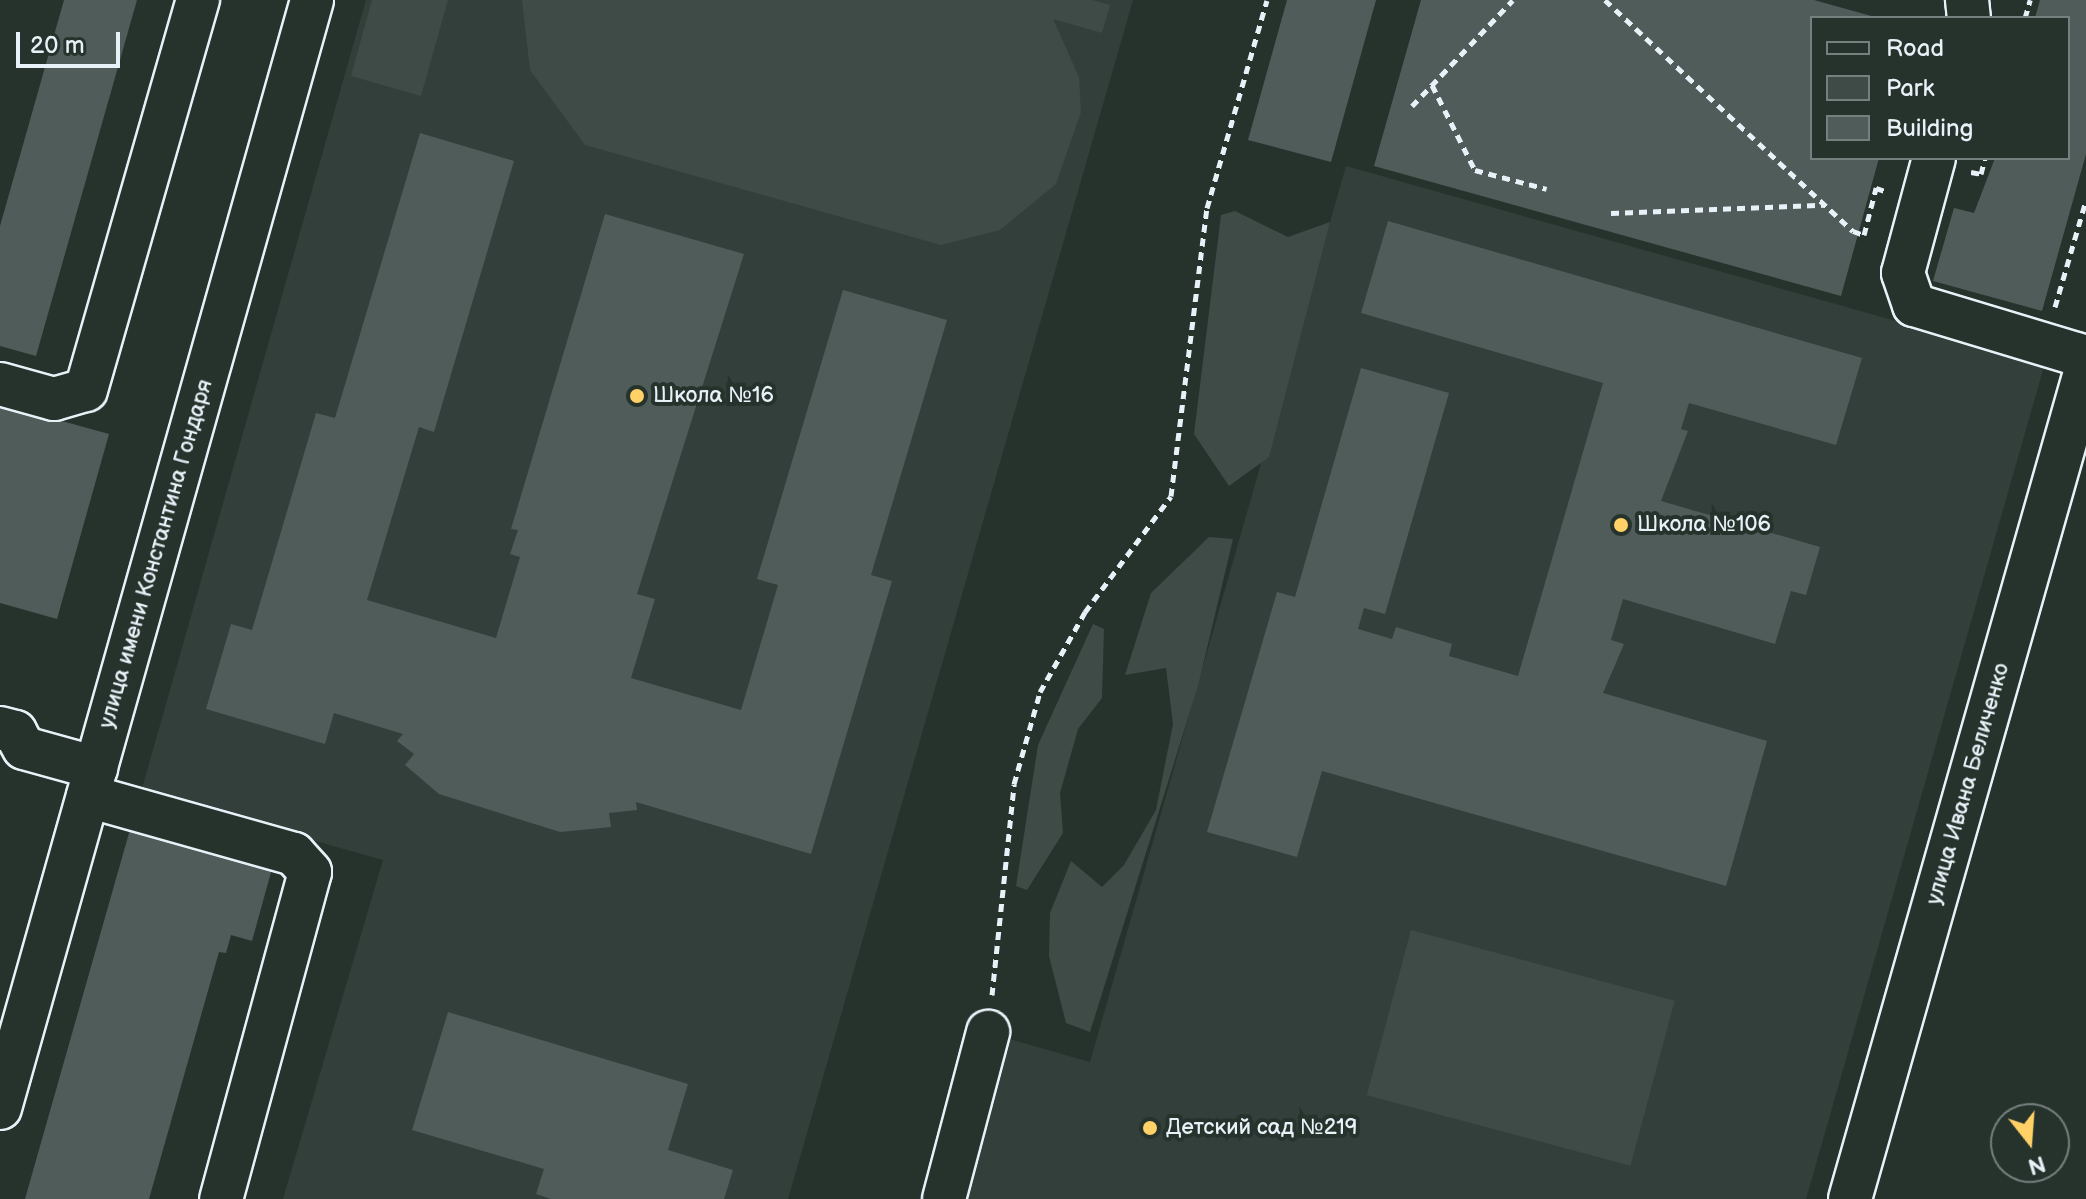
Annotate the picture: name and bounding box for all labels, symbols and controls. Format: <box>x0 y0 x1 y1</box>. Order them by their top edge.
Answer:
scale bar <box>20 16 124 66</box>
legend <box>1810 16 2070 160</box>
text: 20 m <box>30 31 85 60</box>
text: Road <box>1886 34 1944 63</box>
text: Park <box>1886 74 1934 103</box>
text: Building <box>1886 114 1973 143</box>
street label: улица имени Константина Гондаря <box>93 377 219 731</box>
place label: Школа №16 <box>653 383 774 409</box>
marker: Школа №16 <box>628 387 646 405</box>
place label: Школа №106 <box>1637 512 1771 538</box>
marker: Школа №106 <box>1612 516 1630 534</box>
street label: улица Ивана Беличенко <box>1921 660 2015 908</box>
north arrow <box>1990 1103 2070 1183</box>
place label: Детский сад №219 <box>1166 1115 1358 1141</box>
marker: Детский сад №219 <box>1141 1119 1159 1137</box>
text: N <box>2025 1149 2048 1180</box>

